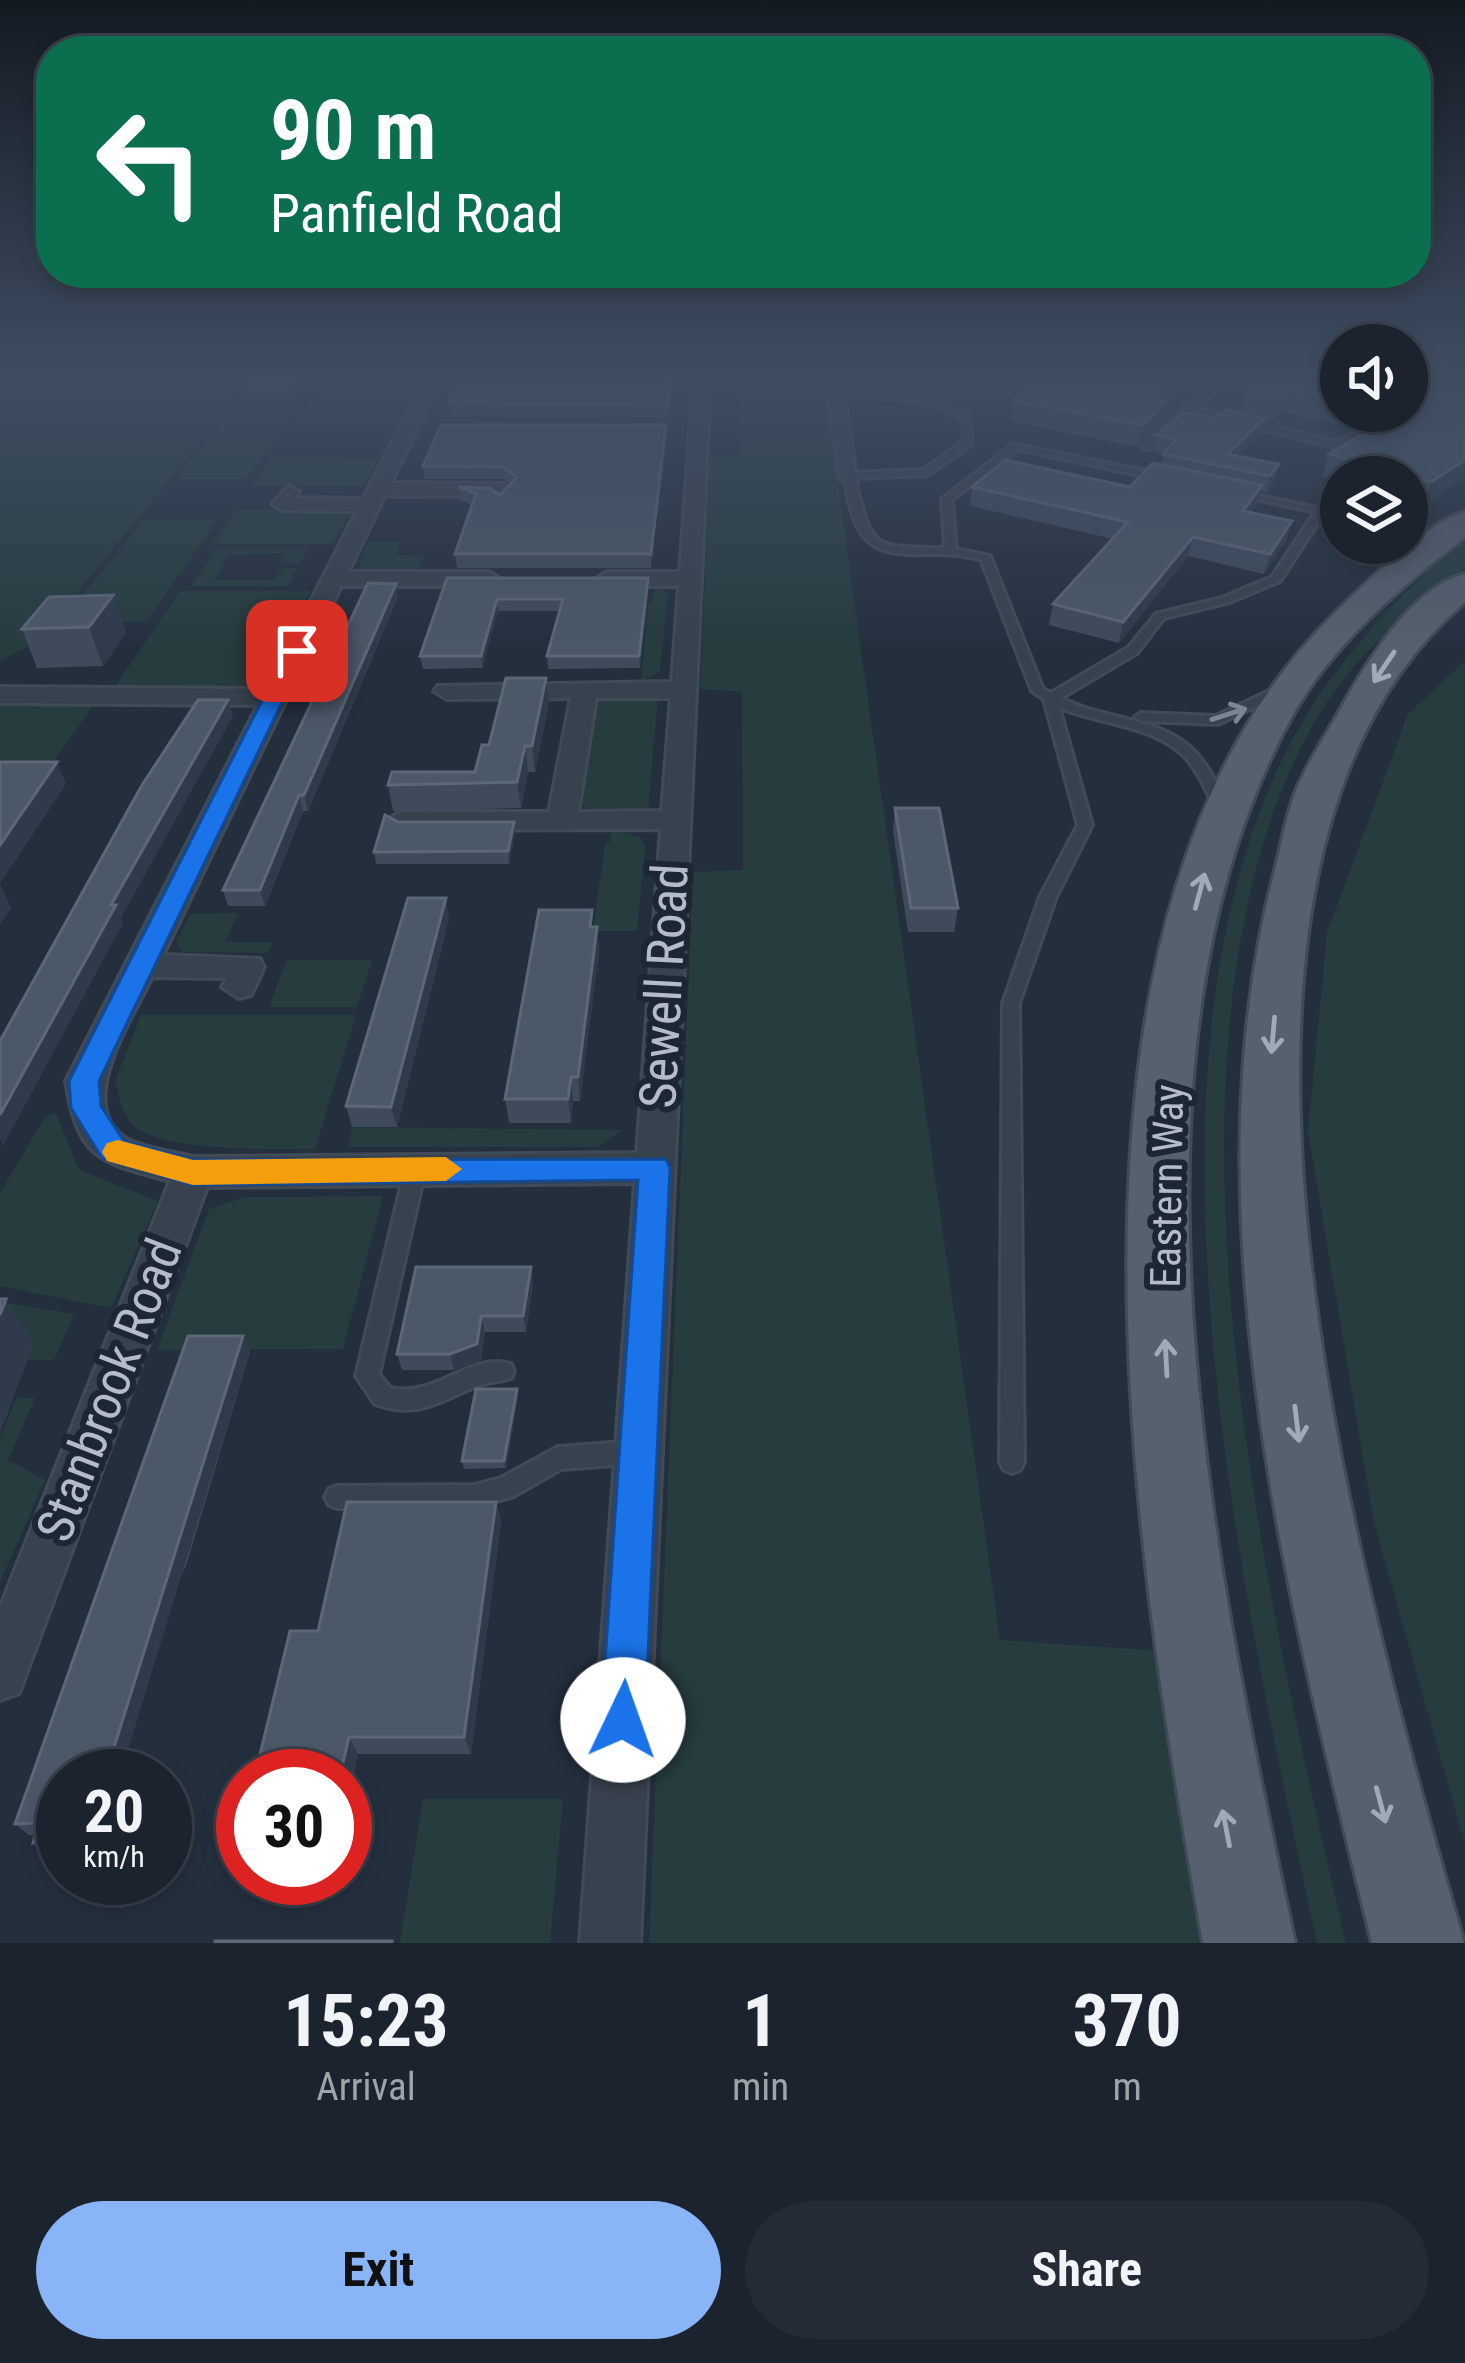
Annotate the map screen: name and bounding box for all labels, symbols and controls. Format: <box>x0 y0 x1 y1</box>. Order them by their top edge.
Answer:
text: 90 m <box>270 81 437 180</box>
icon: left <box>72 84 228 240</box>
text: Panfield Road <box>270 182 563 245</box>
map controls <box>1320 324 1428 564</box>
button: sound <box>1320 324 1428 432</box>
button: layers <box>1320 456 1428 564</box>
pin <box>246 600 348 702</box>
icon: arrive <box>264 618 330 684</box>
one-way arrow <box>1372 650 1397 683</box>
one-way arrow <box>1209 702 1247 724</box>
street label: Sewell Road <box>628 862 700 1110</box>
one-way arrow <box>1191 872 1213 910</box>
one-way arrow <box>1262 1015 1285 1054</box>
street label: Eastern Way <box>1141 1084 1193 1288</box>
street label: Stanbrook Road <box>24 1230 194 1550</box>
one-way arrow <box>1155 1340 1178 1379</box>
one-way arrow <box>1287 1404 1309 1443</box>
position arrow <box>560 1657 686 1783</box>
speed limit sign: 30 <box>216 1749 372 1905</box>
text: 20 <box>84 1776 144 1847</box>
one-way arrow <box>1371 1785 1393 1823</box>
one-way arrow <box>1214 1810 1236 1849</box>
text: km/h <box>83 1839 145 1874</box>
text: 15:23 <box>283 1979 449 2064</box>
text: 1 <box>742 1979 779 2064</box>
text: 370 <box>1072 1979 1182 2064</box>
text: Arrival <box>316 2064 416 2110</box>
text: min <box>732 2064 789 2110</box>
text: m <box>1112 2064 1142 2110</box>
button: Exit <box>36 2201 721 2339</box>
button: Share <box>745 2201 1429 2339</box>

